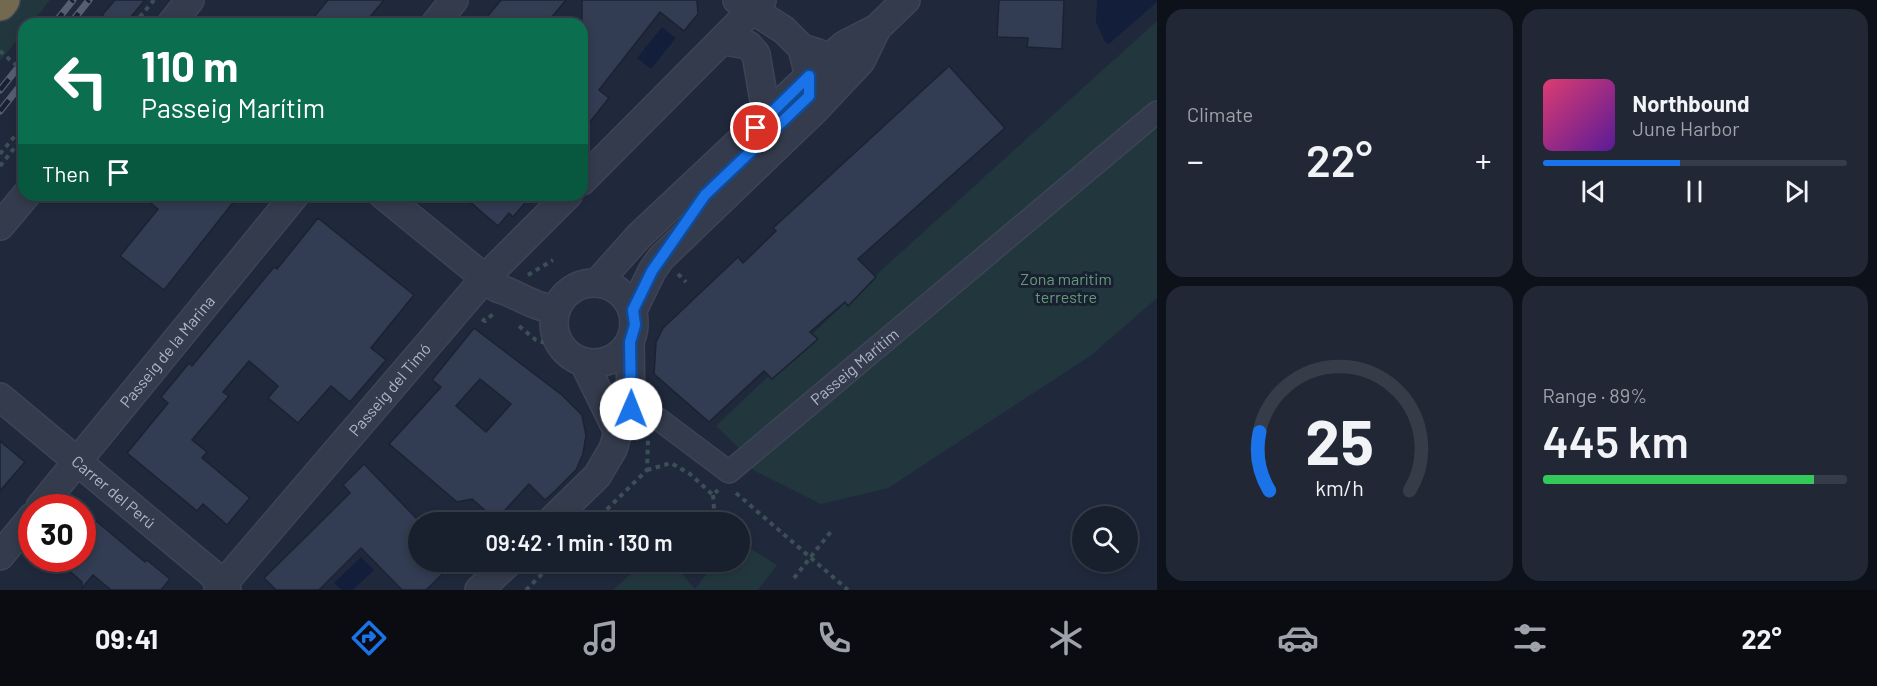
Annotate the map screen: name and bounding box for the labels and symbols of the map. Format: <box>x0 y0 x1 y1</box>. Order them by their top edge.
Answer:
pin <box>730 102 781 153</box>
park label: Zona marìtim terrestre <box>1020 269 1112 306</box>
street label: Passeig de la Marina <box>115 291 218 411</box>
street label: Passeig Marítim <box>806 324 902 408</box>
street label: Passeig del Timó <box>344 339 434 439</box>
position arrow <box>599 377 663 441</box>
street label: Carrer del Perú <box>68 451 160 532</box>
speed limit sign: 30 <box>18 494 96 572</box>

